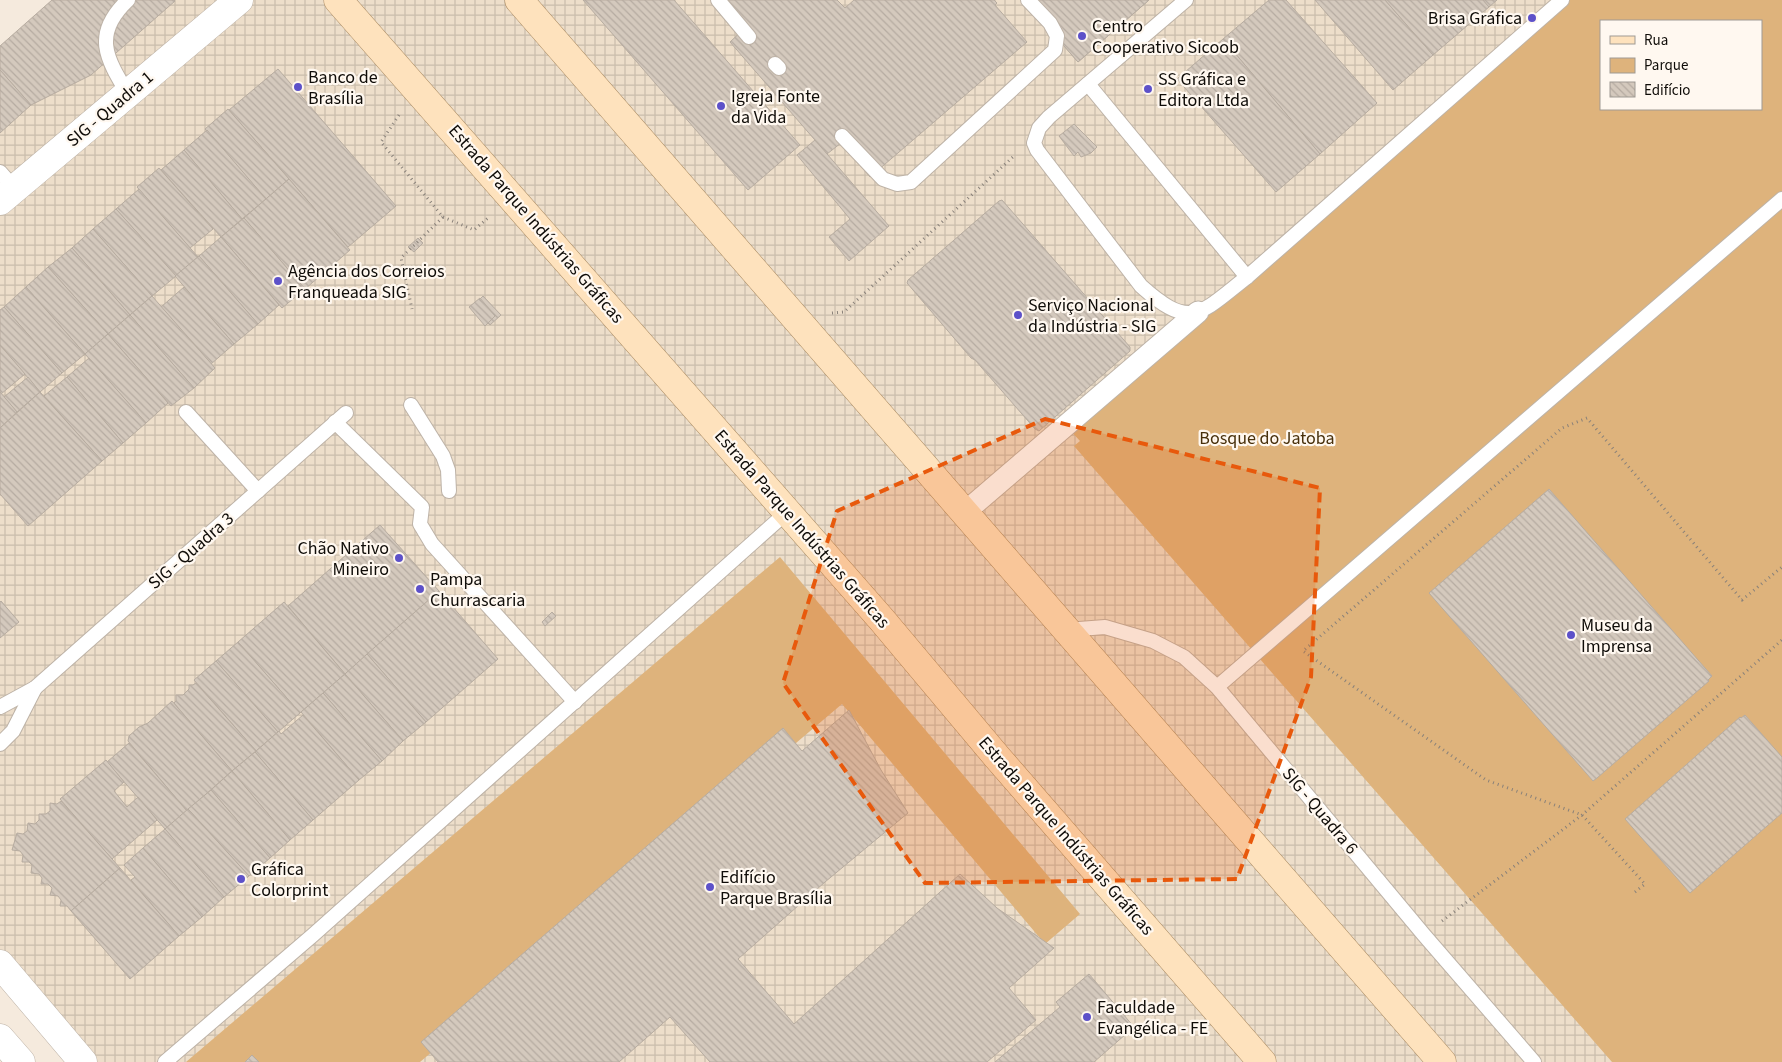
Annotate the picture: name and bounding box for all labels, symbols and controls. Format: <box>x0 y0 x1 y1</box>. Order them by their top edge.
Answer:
place label: Brisa Gráfica <box>1428 6 1522 31</box>
marker: Brisa Gráfica <box>1526 12 1538 24</box>
place label: Centro Cooperativo Sicoob <box>1092 14 1239 60</box>
legend <box>1600 20 1762 110</box>
marker: Centro Cooperativo Sicoob <box>1076 30 1088 42</box>
text: Rua <box>1644 30 1668 51</box>
text: Parque <box>1644 55 1688 76</box>
street label: SIG - Quadra 1 <box>61 65 159 153</box>
place label: Banco de Brasília <box>308 65 378 111</box>
place label: SS Gráfica e Editora Ltda <box>1158 67 1249 113</box>
text: Edifício <box>1644 80 1691 101</box>
marker: Banco de Brasília <box>292 81 304 93</box>
marker: SS Gráfica e Editora Ltda <box>1142 83 1154 95</box>
place label: Igreja Fonte da Vida <box>731 84 820 130</box>
marker: Igreja Fonte da Vida <box>715 100 727 112</box>
street label: Estrada Parque Indústrias Gráficas <box>443 119 629 329</box>
place label: Agência dos Correios Franqueada SIG <box>288 259 445 305</box>
marker: Agência dos Correios Franqueada SIG <box>272 275 284 287</box>
place label: Serviço Nacional da Indústria - SIG <box>1028 293 1156 339</box>
marker: Serviço Nacional da Indústria - SIG <box>1012 309 1024 321</box>
street label: Estrada Parque Indústrias Gráficas <box>709 424 895 634</box>
park label: Bosque do Jatoba <box>1199 426 1335 451</box>
street label: SIG - Quadra 3 <box>143 507 239 595</box>
place label: Chão Nativo Mineiro <box>297 536 389 582</box>
marker: Chão Nativo Mineiro <box>393 552 405 564</box>
place label: Pampa Churrascaria <box>430 567 525 613</box>
marker: Pampa Churrascaria <box>414 583 426 595</box>
place label: Museu da Imprensa <box>1581 613 1653 659</box>
marker: Museu da Imprensa <box>1565 629 1577 641</box>
street label: Estrada Parque Indústrias Gráficas <box>973 731 1159 941</box>
street label: SIG - Quadra 6 <box>1276 762 1364 860</box>
place label: Gráfica Colorprint <box>251 857 328 903</box>
place label: Edifício Parque Brasília <box>720 865 832 911</box>
marker: Gráfica Colorprint <box>235 873 247 885</box>
marker: Edifício Parque Brasília <box>704 881 716 893</box>
place label: Faculdade Evangélica - FE <box>1097 995 1208 1041</box>
marker: Faculdade Evangélica - FE <box>1081 1011 1093 1023</box>

